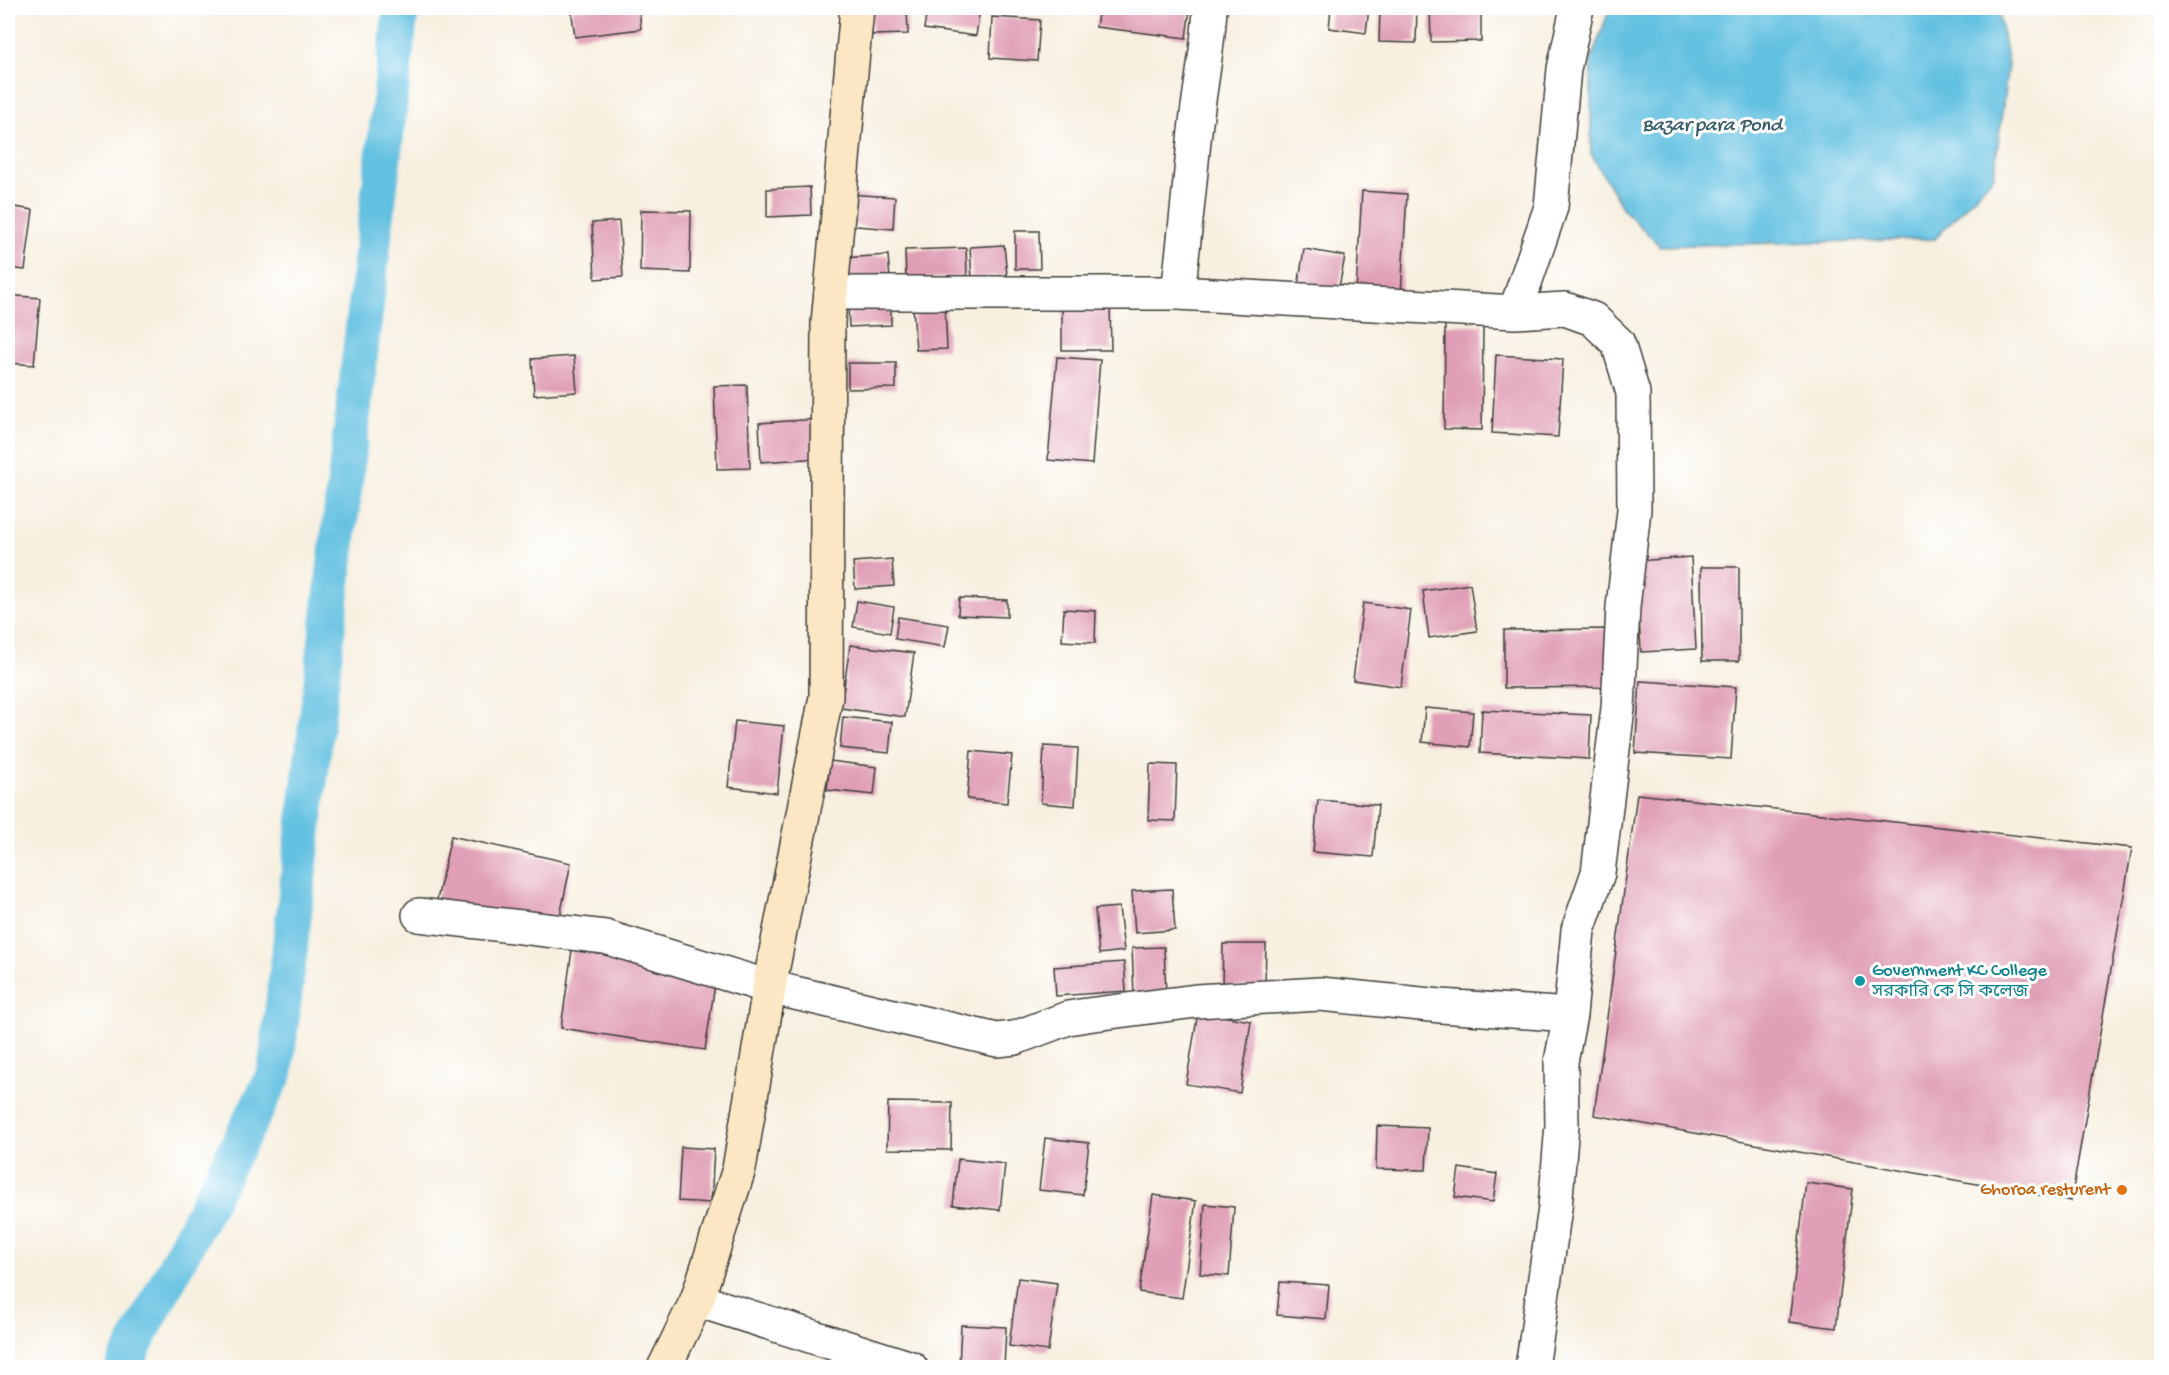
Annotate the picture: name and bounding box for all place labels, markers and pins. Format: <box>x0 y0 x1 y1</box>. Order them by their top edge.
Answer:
place label: Government KC College সরকারি কে সি কলেজ <box>1871 961 2048 1003</box>
marker: Government KC College সরকারি কে সি কলেজ <box>1853 974 1867 988</box>
place label: Ghoroa resturent <box>1980 1180 2112 1201</box>
marker: Ghoroa resturent <box>2115 1183 2129 1197</box>

